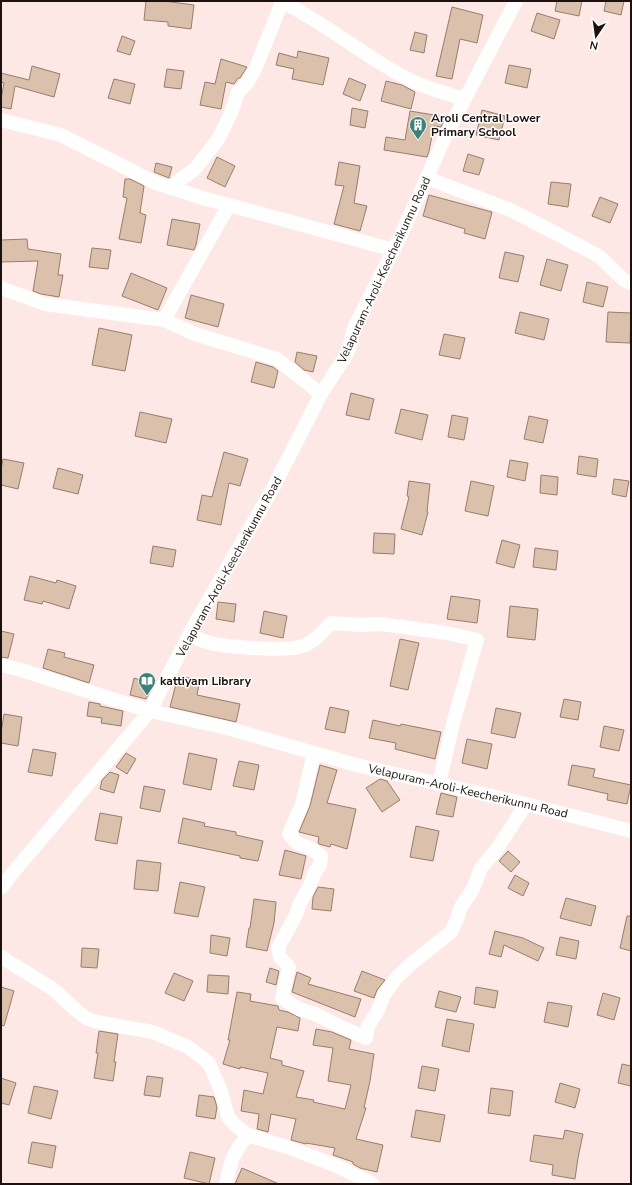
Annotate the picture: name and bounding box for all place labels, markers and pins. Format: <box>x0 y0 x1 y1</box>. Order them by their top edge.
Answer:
place label: Aroli Central Lower Primary School <box>431 110 541 140</box>
building icon: Aroli Central Lower Primary School <box>408 115 428 140</box>
library icon: kattiyam Library <box>137 671 157 696</box>
place label: kattiyam Library <box>160 673 252 689</box>

